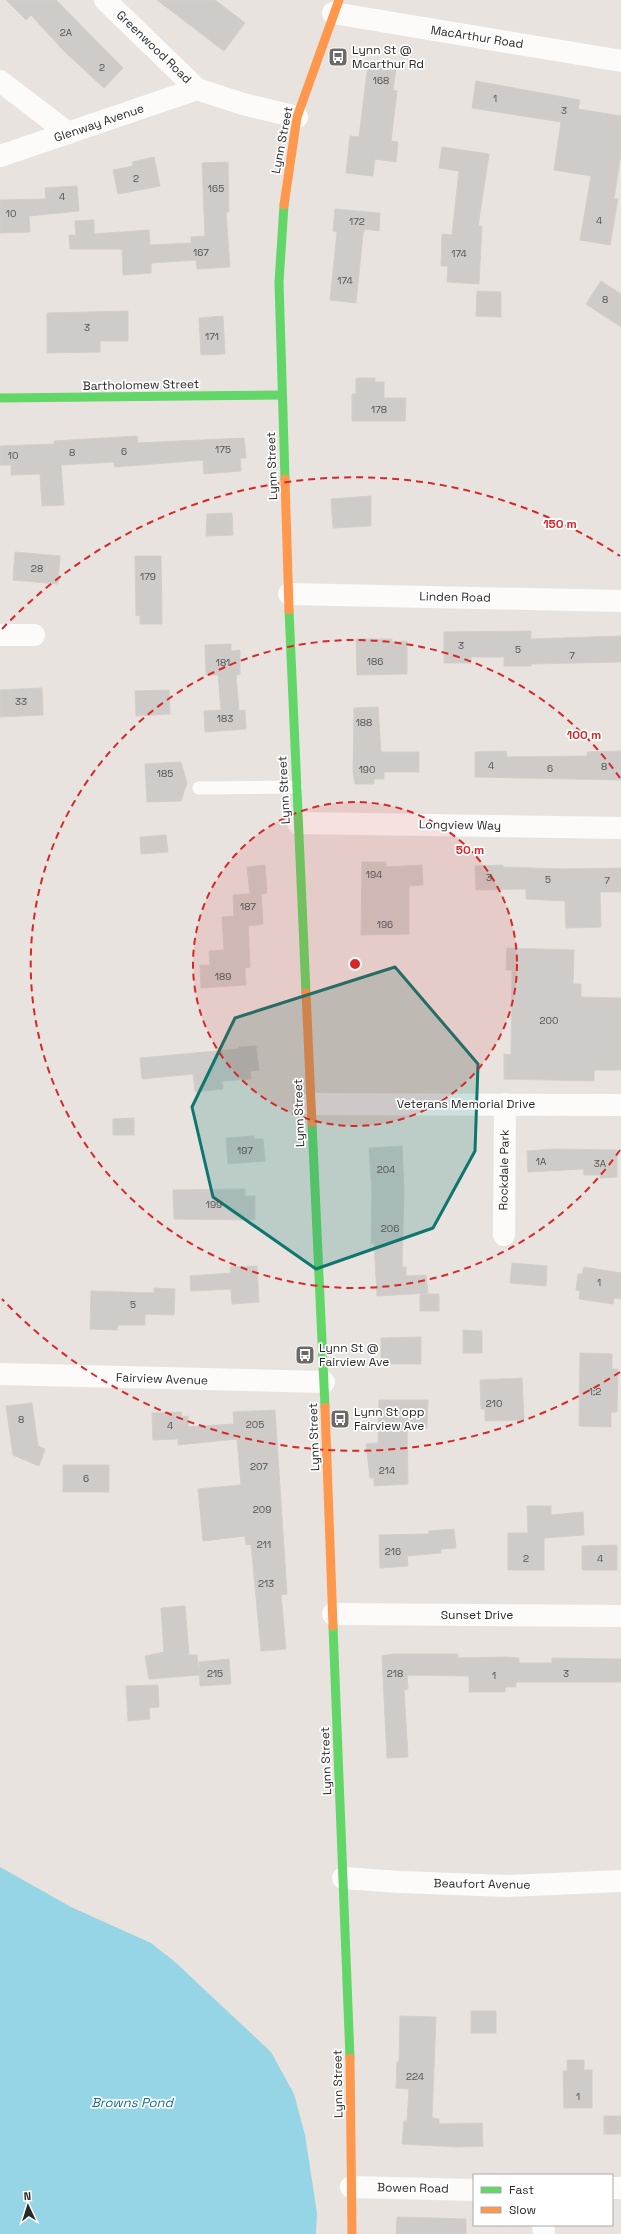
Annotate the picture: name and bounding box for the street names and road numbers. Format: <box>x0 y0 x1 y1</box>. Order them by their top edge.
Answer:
street label: Greenwood Road <box>113 7 195 87</box>
street label: MacArthur Road <box>430 22 524 52</box>
street label: Glenway Avenue <box>52 100 146 146</box>
street label: Lynn Street <box>268 105 296 175</box>
street label: Bartholomew Street <box>83 376 199 394</box>
street label: Lynn Street <box>263 432 281 500</box>
street label: Linden Road <box>419 588 491 606</box>
street label: Lynn Street <box>274 755 294 825</box>
street label: Longview Way <box>419 816 501 834</box>
street label: Lynn Street <box>290 1079 308 1147</box>
street label: Veterans Memorial Drive <box>397 1096 535 1112</box>
street label: Rockdale Park <box>495 1129 513 1211</box>
street label: Fairview Avenue <box>116 1369 208 1389</box>
street label: Lynn Street <box>305 1403 323 1471</box>
street label: Sunset Drive <box>441 1607 513 1623</box>
street label: Lynn Street <box>317 1727 335 1795</box>
street label: Beaufort Avenue <box>433 1875 531 1893</box>
street label: Lynn Street <box>329 2050 347 2118</box>
street label: Bowen Road <box>377 2179 449 2197</box>

